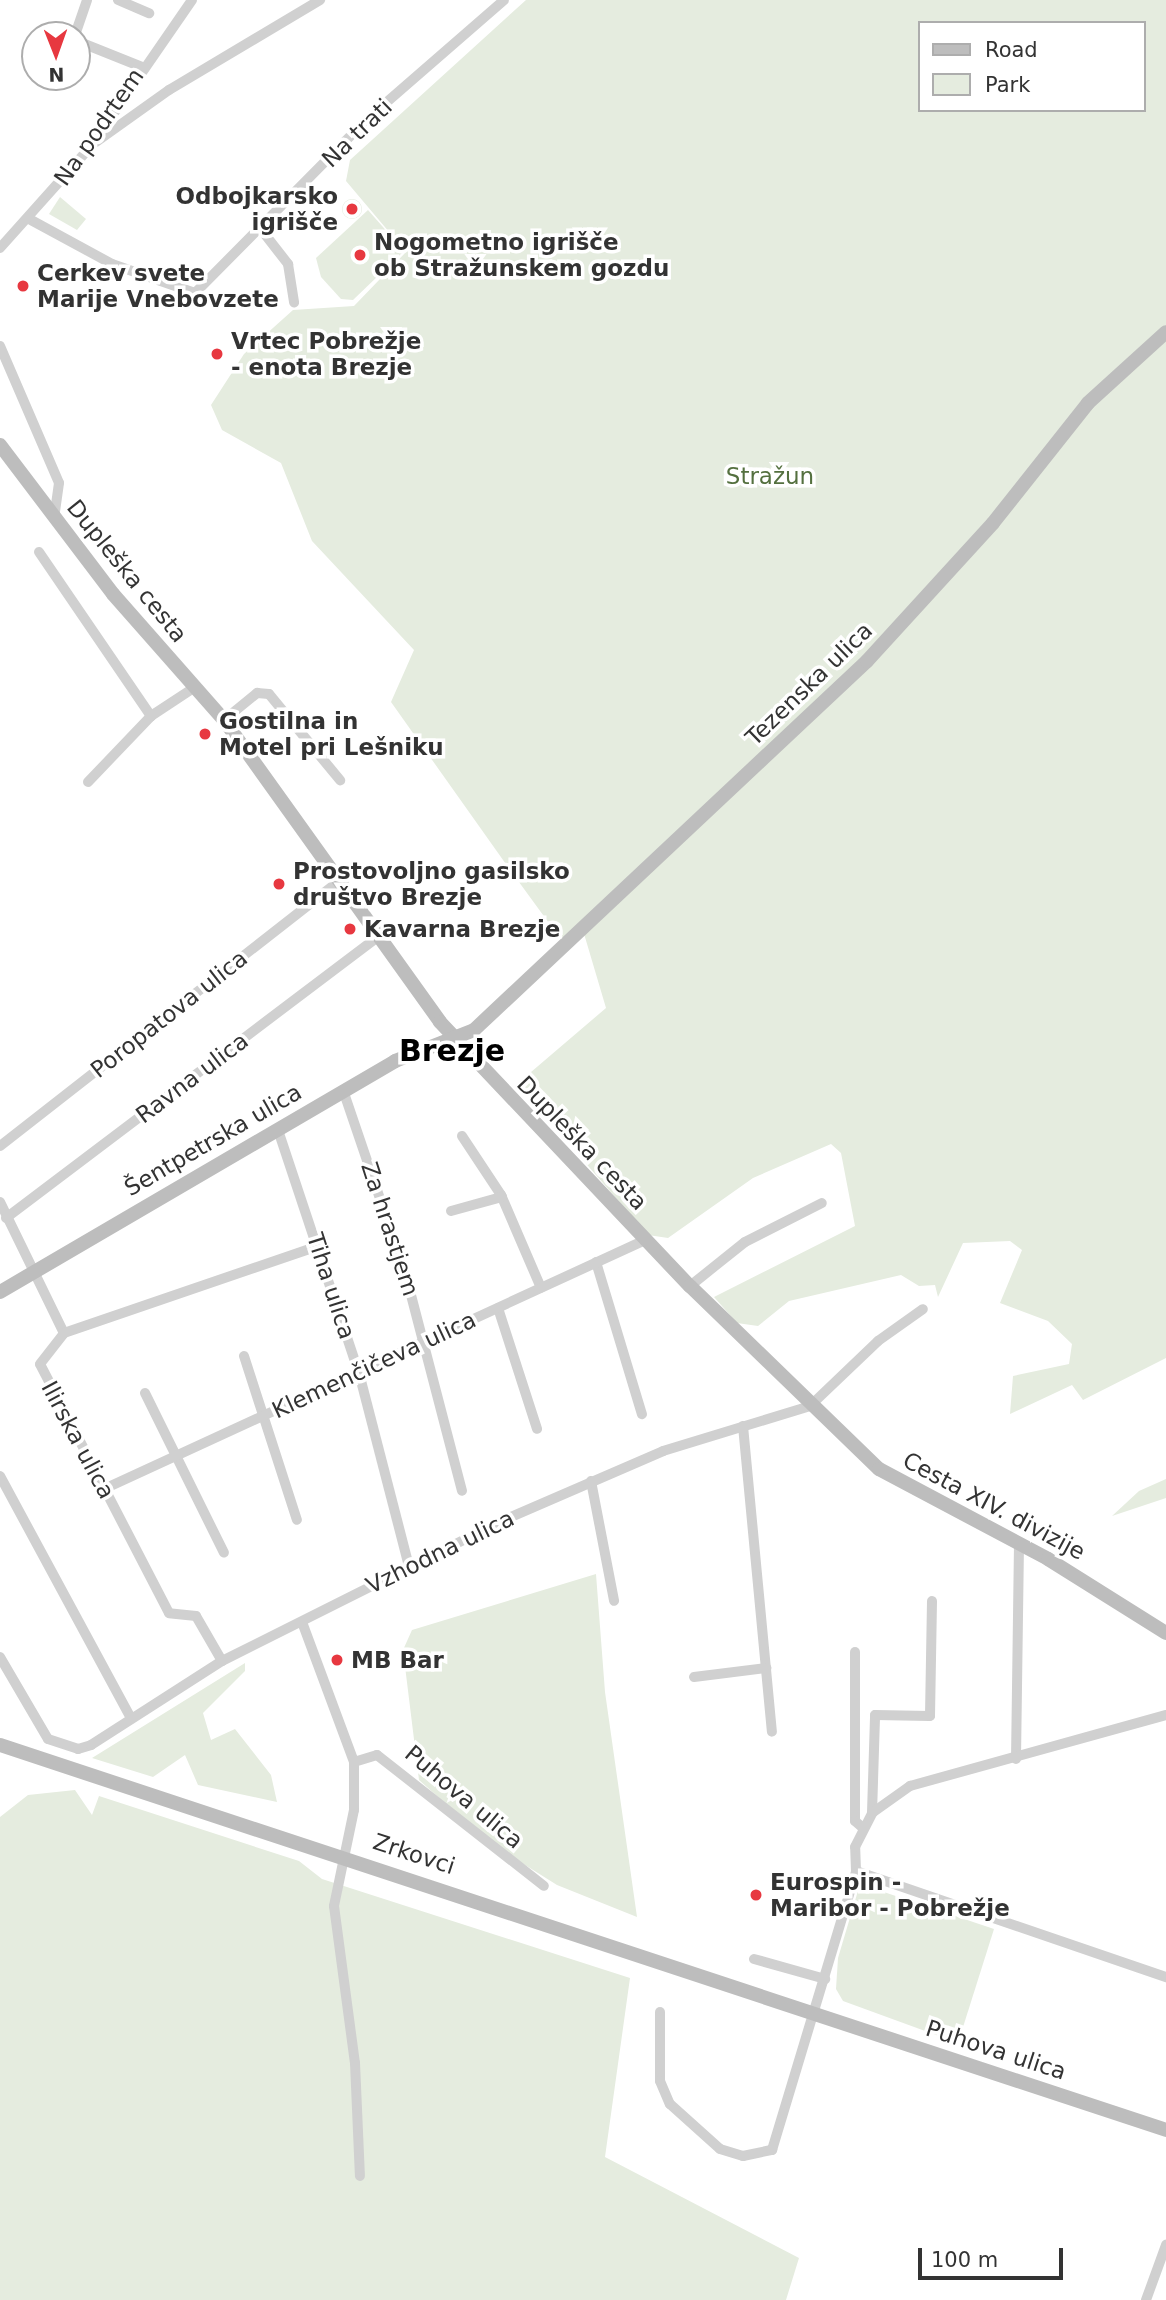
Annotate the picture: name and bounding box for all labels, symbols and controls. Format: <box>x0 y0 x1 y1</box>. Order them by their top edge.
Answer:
north arrow <box>21 21 91 91</box>
legend <box>918 21 1145 112</box>
text: Road <box>985 38 1038 62</box>
street label: Na podrtem <box>48 63 150 191</box>
text: Park <box>985 73 1030 97</box>
street label: Na trati <box>316 93 398 173</box>
place label: Odbojkarsko igrišče <box>176 182 338 236</box>
marker: Odbojkarsko igrišče <box>344 201 360 217</box>
place label: Nogometno igrišče ob Stražunskem gozdu <box>374 228 669 282</box>
marker: Nogometno igrišče ob Stražunskem gozdu <box>352 247 368 263</box>
place label: Cerkev svete Marije Vnebovzete <box>37 259 279 313</box>
marker: Cerkev svete Marije Vnebovzete <box>15 278 31 294</box>
place label: Vrtec Pobrežje - enota Brezje <box>231 327 421 381</box>
marker: Vrtec Pobrežje - enota Brezje <box>209 346 225 362</box>
park label: Stražun <box>726 462 814 490</box>
street label: Dupleška cesta <box>61 494 193 648</box>
street label: Tezenska ulica <box>740 617 878 751</box>
place label: Gostilna in Motel pri Lešniku <box>219 707 444 761</box>
marker: Gostilna in Motel pri Lešniku <box>197 726 213 742</box>
place label: Prostovoljno gasilsko društvo Brezje <box>293 857 570 911</box>
marker: Prostovoljno gasilsko društvo Brezje <box>271 876 287 892</box>
place label: Kavarna Brezje <box>364 915 560 943</box>
marker: Kavarna Brezje <box>342 921 358 937</box>
street label: Poropatova ulica <box>85 944 253 1084</box>
street label: Ravna ulica <box>130 1027 254 1129</box>
district label: Brezje <box>399 1033 505 1069</box>
street label: Dupleška cesta <box>511 1070 653 1216</box>
street label: Šentpetrska ulica <box>120 1078 306 1202</box>
street label: Za hrastjem <box>355 1159 425 1299</box>
street label: Tiha ulica <box>301 1230 361 1342</box>
street label: Klemenčičeva ulica <box>268 1306 480 1424</box>
street label: Ilirska ulica <box>35 1376 121 1504</box>
street label: Cesta XIV. divizije <box>898 1446 1090 1566</box>
street label: Vzhodna ulica <box>362 1504 518 1600</box>
place label: MB Bar <box>351 1646 444 1674</box>
marker: MB Bar <box>329 1652 345 1668</box>
street label: Puhova ulica <box>399 1740 529 1854</box>
street label: Zrkovci <box>370 1828 458 1880</box>
place label: Eurospin - Maribor - Pobrežje <box>770 1868 1010 1922</box>
marker: Eurospin - Maribor - Pobrežje <box>748 1887 764 1903</box>
street label: Puhova ulica <box>922 2014 1070 2086</box>
scale bar <box>921 2234 1066 2278</box>
text: 100 m <box>931 2248 998 2272</box>

